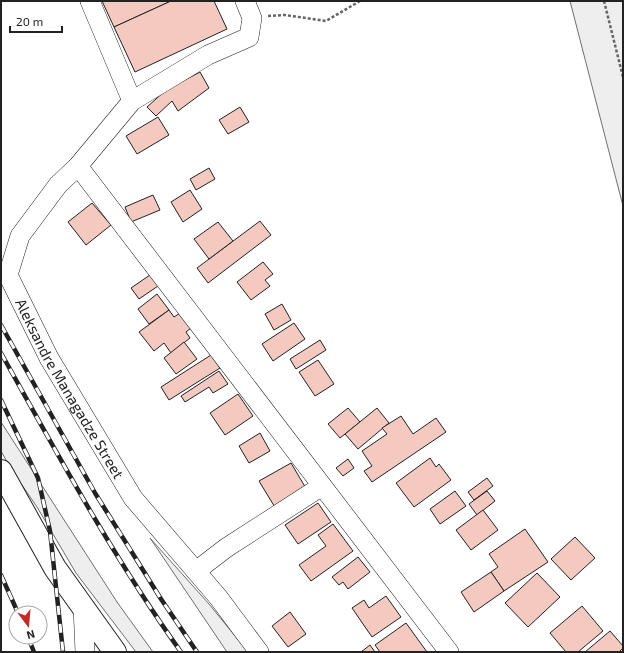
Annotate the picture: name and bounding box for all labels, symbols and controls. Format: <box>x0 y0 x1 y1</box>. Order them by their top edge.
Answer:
scale bar <box>10 8 62 34</box>
text: 20 m <box>16 14 43 28</box>
street label: Aleksandre Managadze Street <box>12 295 128 482</box>
north arrow <box>8 605 48 645</box>
text: N <box>25 628 37 642</box>

